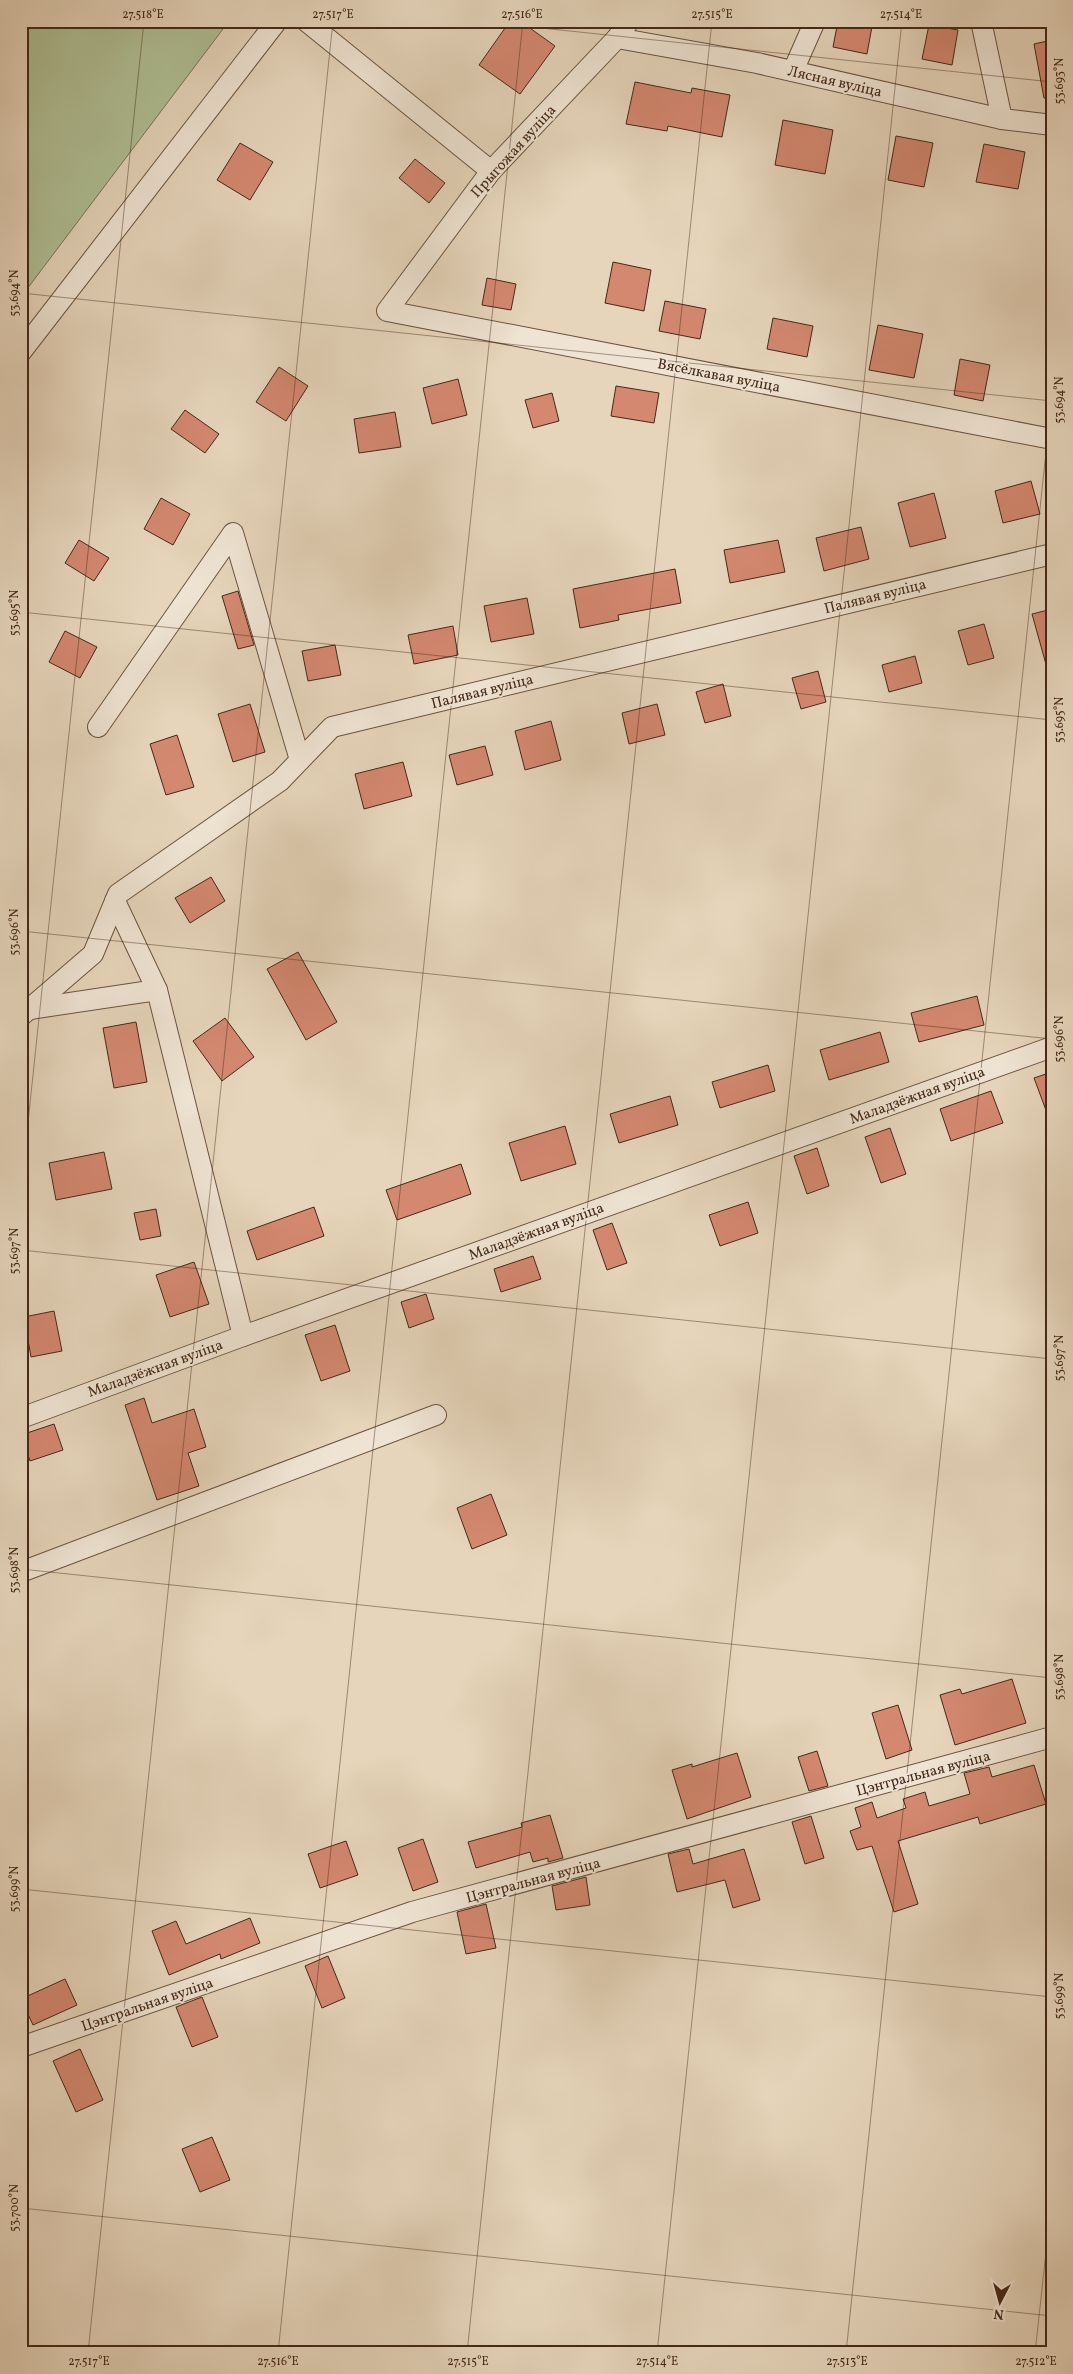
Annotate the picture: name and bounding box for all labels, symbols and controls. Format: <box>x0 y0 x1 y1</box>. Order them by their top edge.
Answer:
text: 27.518°E <box>122 7 164 23</box>
text: 27.517°E <box>312 7 354 23</box>
text: 27.516°E <box>501 7 543 23</box>
text: 27.515°E <box>691 7 733 23</box>
text: 27.514°E <box>880 7 922 23</box>
text: 53.693°N <box>1052 58 1068 104</box>
street label: Лясная вуліца <box>785 61 884 104</box>
street label: Прыгожая вуліца <box>467 101 562 203</box>
text: 53.694°N <box>7 269 23 316</box>
street label: Вясёлкавая вуліца <box>656 354 782 399</box>
text: 53.694°N <box>1052 376 1068 423</box>
street label: Палявая вуліца <box>822 575 929 620</box>
text: 53.695°N <box>7 590 23 636</box>
street label: Палявая вуліца <box>429 670 536 715</box>
text: 53.695°N <box>1052 697 1068 743</box>
text: 53.696°N <box>7 908 23 956</box>
text: 53.696°N <box>1052 1015 1068 1063</box>
street label: Маладзёжная вуліца <box>847 1062 988 1131</box>
street label: Маладзёжная вуліца <box>466 1198 607 1267</box>
text: 53.697°N <box>7 1228 23 1274</box>
street label: Маладзёжная вуліца <box>85 1335 226 1404</box>
text: 53.697°N <box>1052 1335 1068 1381</box>
text: 53.698°N <box>7 1547 23 1593</box>
text: 53.698°N <box>1052 1654 1068 1700</box>
street label: Цэнтральная вуліца <box>854 1746 993 1802</box>
street label: Цэнтральная вуліца <box>464 1853 603 1909</box>
text: 53.699°N <box>7 1866 23 1912</box>
street label: Цэнтральная вуліца <box>79 1973 216 2038</box>
text: 53.699°N <box>1052 1973 1068 2019</box>
text: 53.700°N <box>7 2184 23 2232</box>
north arrow <box>976 2276 1026 2326</box>
text: N <box>993 2303 1005 2323</box>
text: 27.517°E <box>68 2354 110 2370</box>
text: 27.516°E <box>257 2354 299 2370</box>
text: 27.515°E <box>447 2354 489 2370</box>
text: 27.514°E <box>636 2354 678 2370</box>
text: 27.513°E <box>826 2354 868 2370</box>
text: 27.512°E <box>1015 2354 1057 2370</box>

